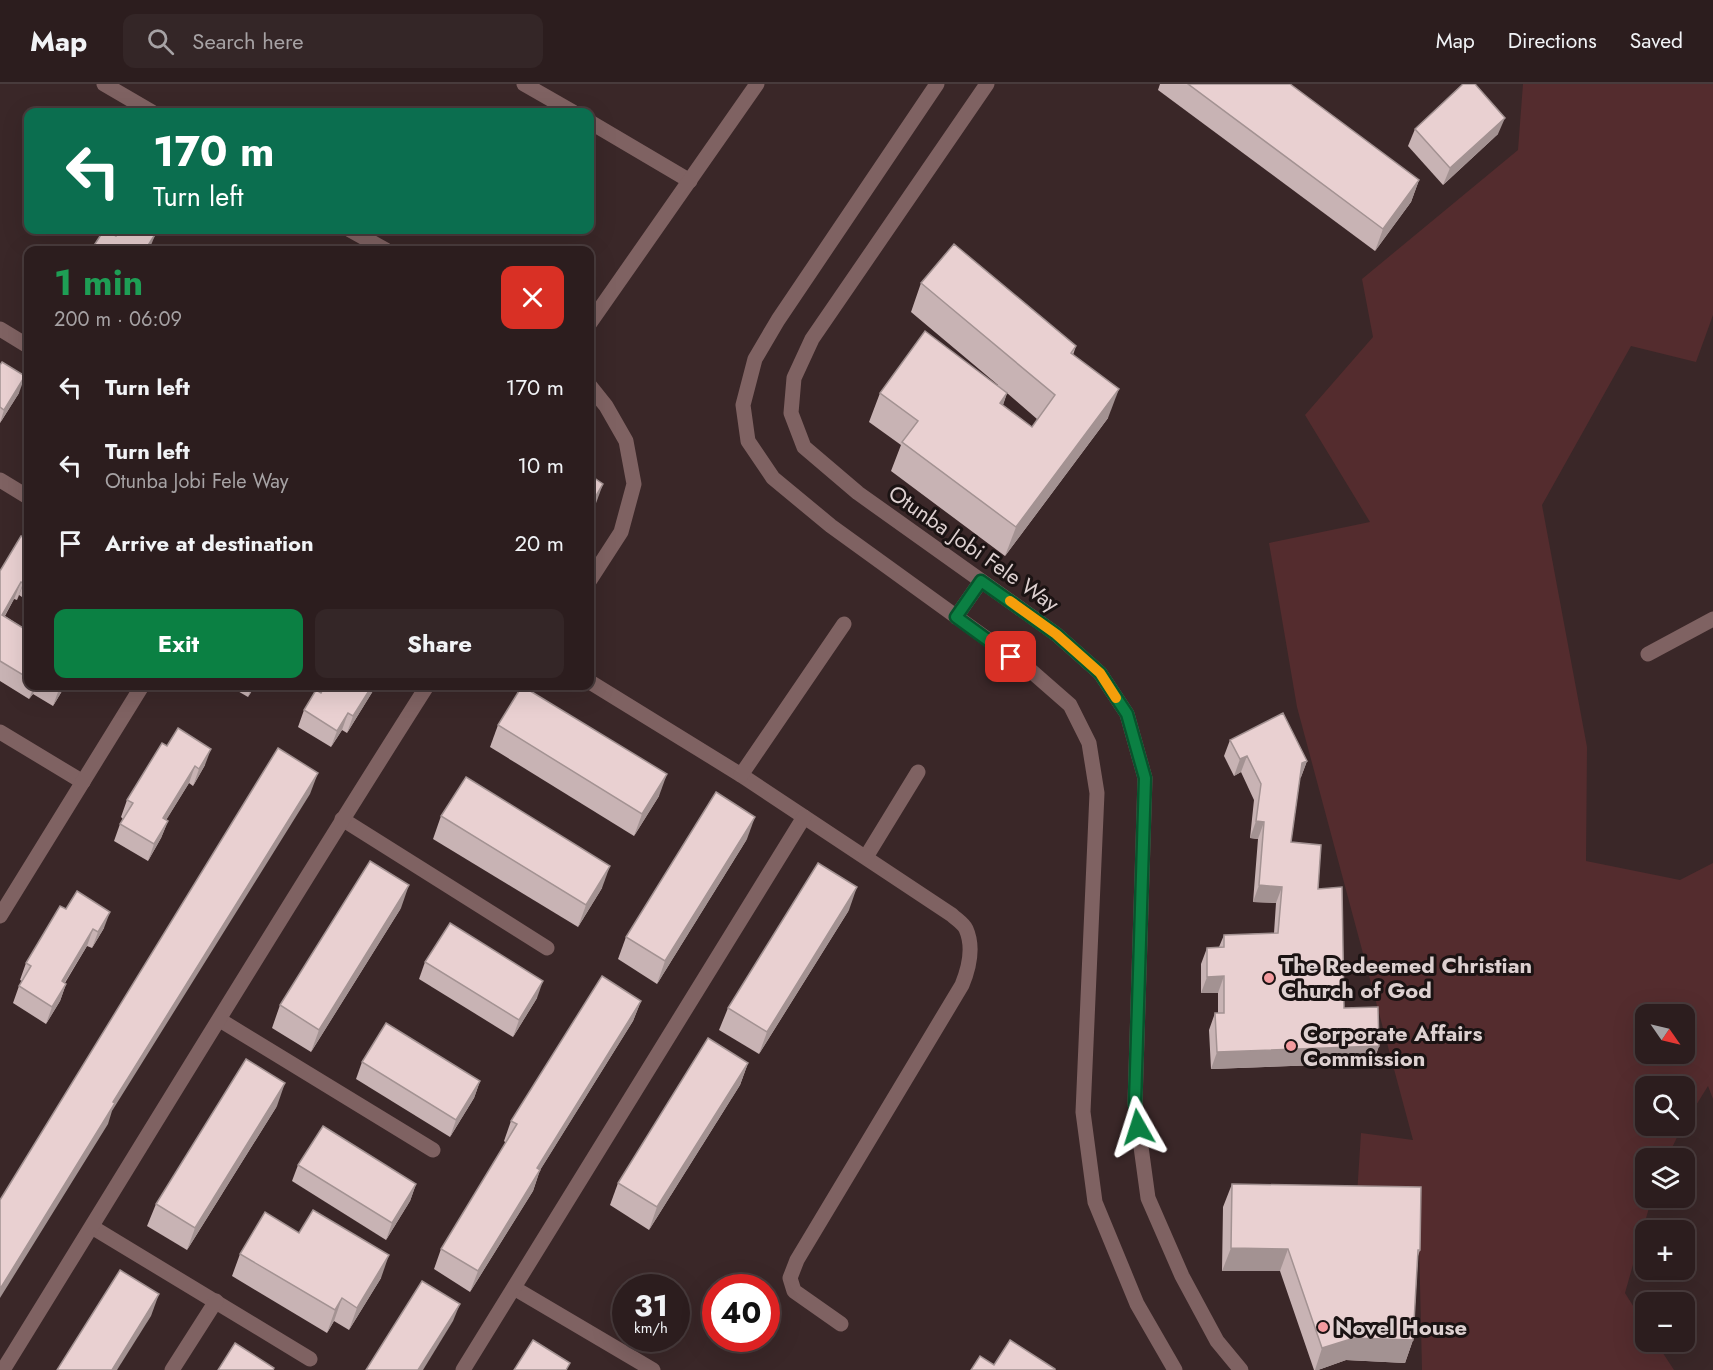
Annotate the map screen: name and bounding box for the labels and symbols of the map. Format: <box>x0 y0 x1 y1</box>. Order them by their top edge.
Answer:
street label: Otunba Jobi Fele Way <box>882 477 1066 619</box>
pin <box>985 631 1036 682</box>
place label: The Redeemed Christian Church of God <box>1281 949 1532 1006</box>
marker: The Redeemed Christian Church of God <box>1262 971 1276 985</box>
north arrow <box>1635 1004 1695 1064</box>
place label: Corporate Affairs Commission <box>1303 1017 1482 1074</box>
marker: Corporate Affairs Commission <box>1284 1039 1298 1053</box>
position arrow <box>1106 1095 1170 1159</box>
speed limit sign: 40 <box>702 1274 780 1352</box>
place label: Novel House <box>1335 1311 1467 1343</box>
marker: Novel House <box>1316 1320 1330 1334</box>

